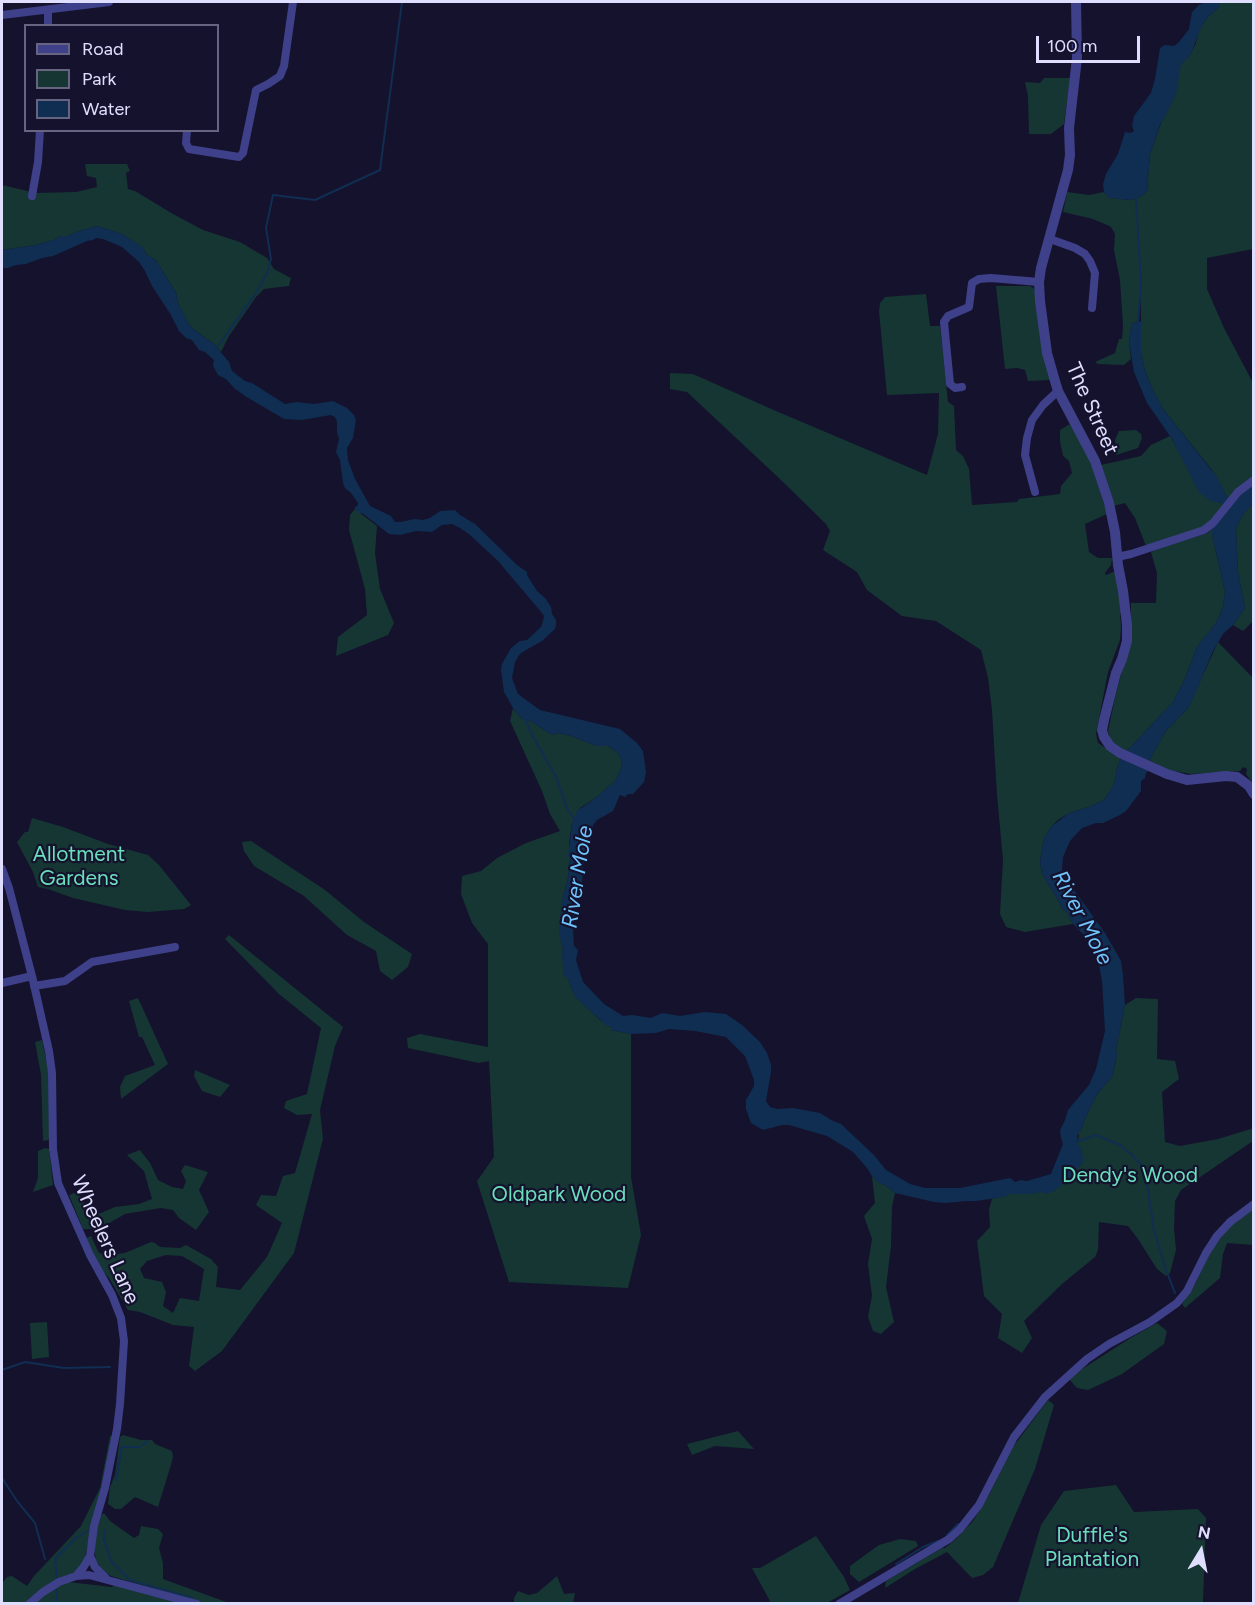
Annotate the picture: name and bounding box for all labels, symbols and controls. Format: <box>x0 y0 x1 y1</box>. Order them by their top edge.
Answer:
legend <box>24 24 219 132</box>
scale bar <box>1039 24 1142 62</box>
text: 100 m <box>1047 35 1097 57</box>
text: Road <box>82 38 123 60</box>
text: Park <box>82 68 116 90</box>
text: Water <box>82 98 130 120</box>
street label: The Street <box>1060 359 1124 459</box>
water label: River Mole <box>557 824 599 930</box>
park label: Allotment Gardens <box>33 842 125 892</box>
water label: River Mole <box>1046 866 1118 970</box>
park label: Dendy's Wood <box>1062 1163 1198 1189</box>
street label: Wheelers Lane <box>65 1172 145 1308</box>
park label: Oldpark Wood <box>492 1182 626 1208</box>
north arrow <box>1171 1521 1231 1581</box>
text: N <box>1196 1522 1212 1543</box>
park label: Duffle's Plantation <box>1045 1523 1139 1573</box>

